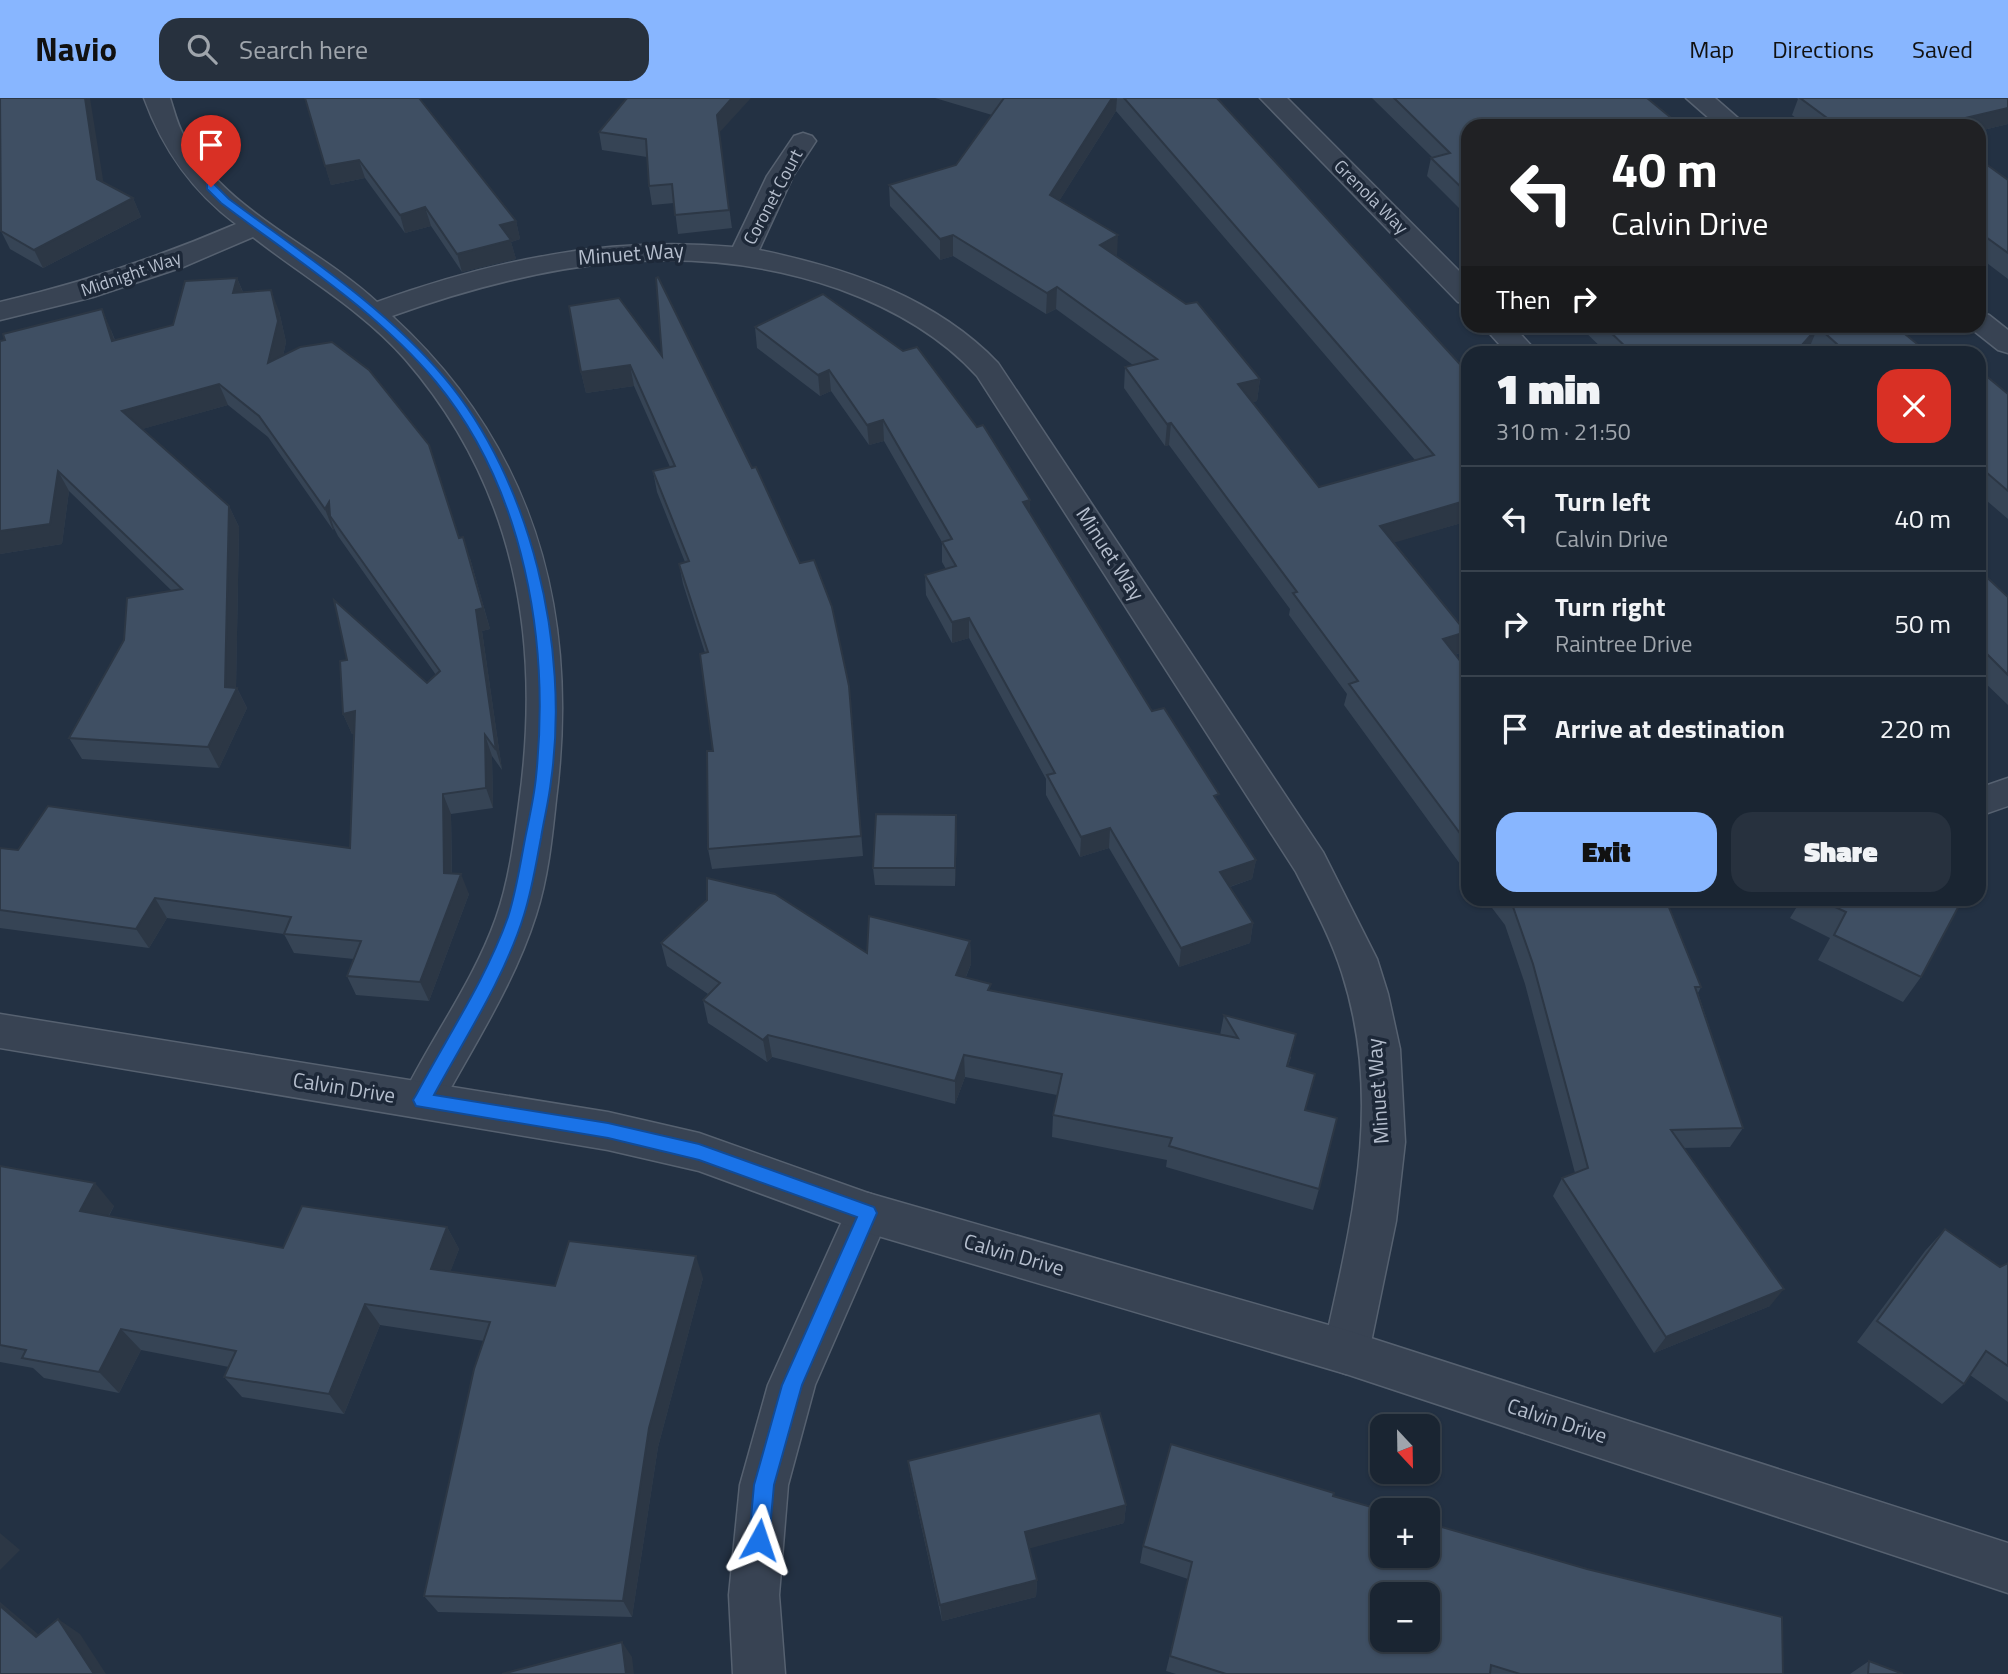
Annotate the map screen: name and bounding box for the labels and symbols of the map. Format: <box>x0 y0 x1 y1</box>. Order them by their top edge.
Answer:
pin <box>181 115 241 187</box>
street label: Coronet Court <box>736 144 809 249</box>
street label: Grenola Way <box>1328 153 1415 240</box>
street label: Minuet Way <box>577 233 685 273</box>
street label: Midnight Way <box>77 244 185 303</box>
street label: Minuet Way <box>1069 500 1153 607</box>
street label: Minuet Way <box>1357 1037 1397 1145</box>
street label: Calvin Drive <box>291 1063 398 1111</box>
street label: Calvin Drive <box>960 1224 1068 1284</box>
street label: Calvin Drive <box>1503 1389 1611 1451</box>
north arrow <box>1370 1414 1440 1484</box>
position arrow <box>722 1503 796 1577</box>

